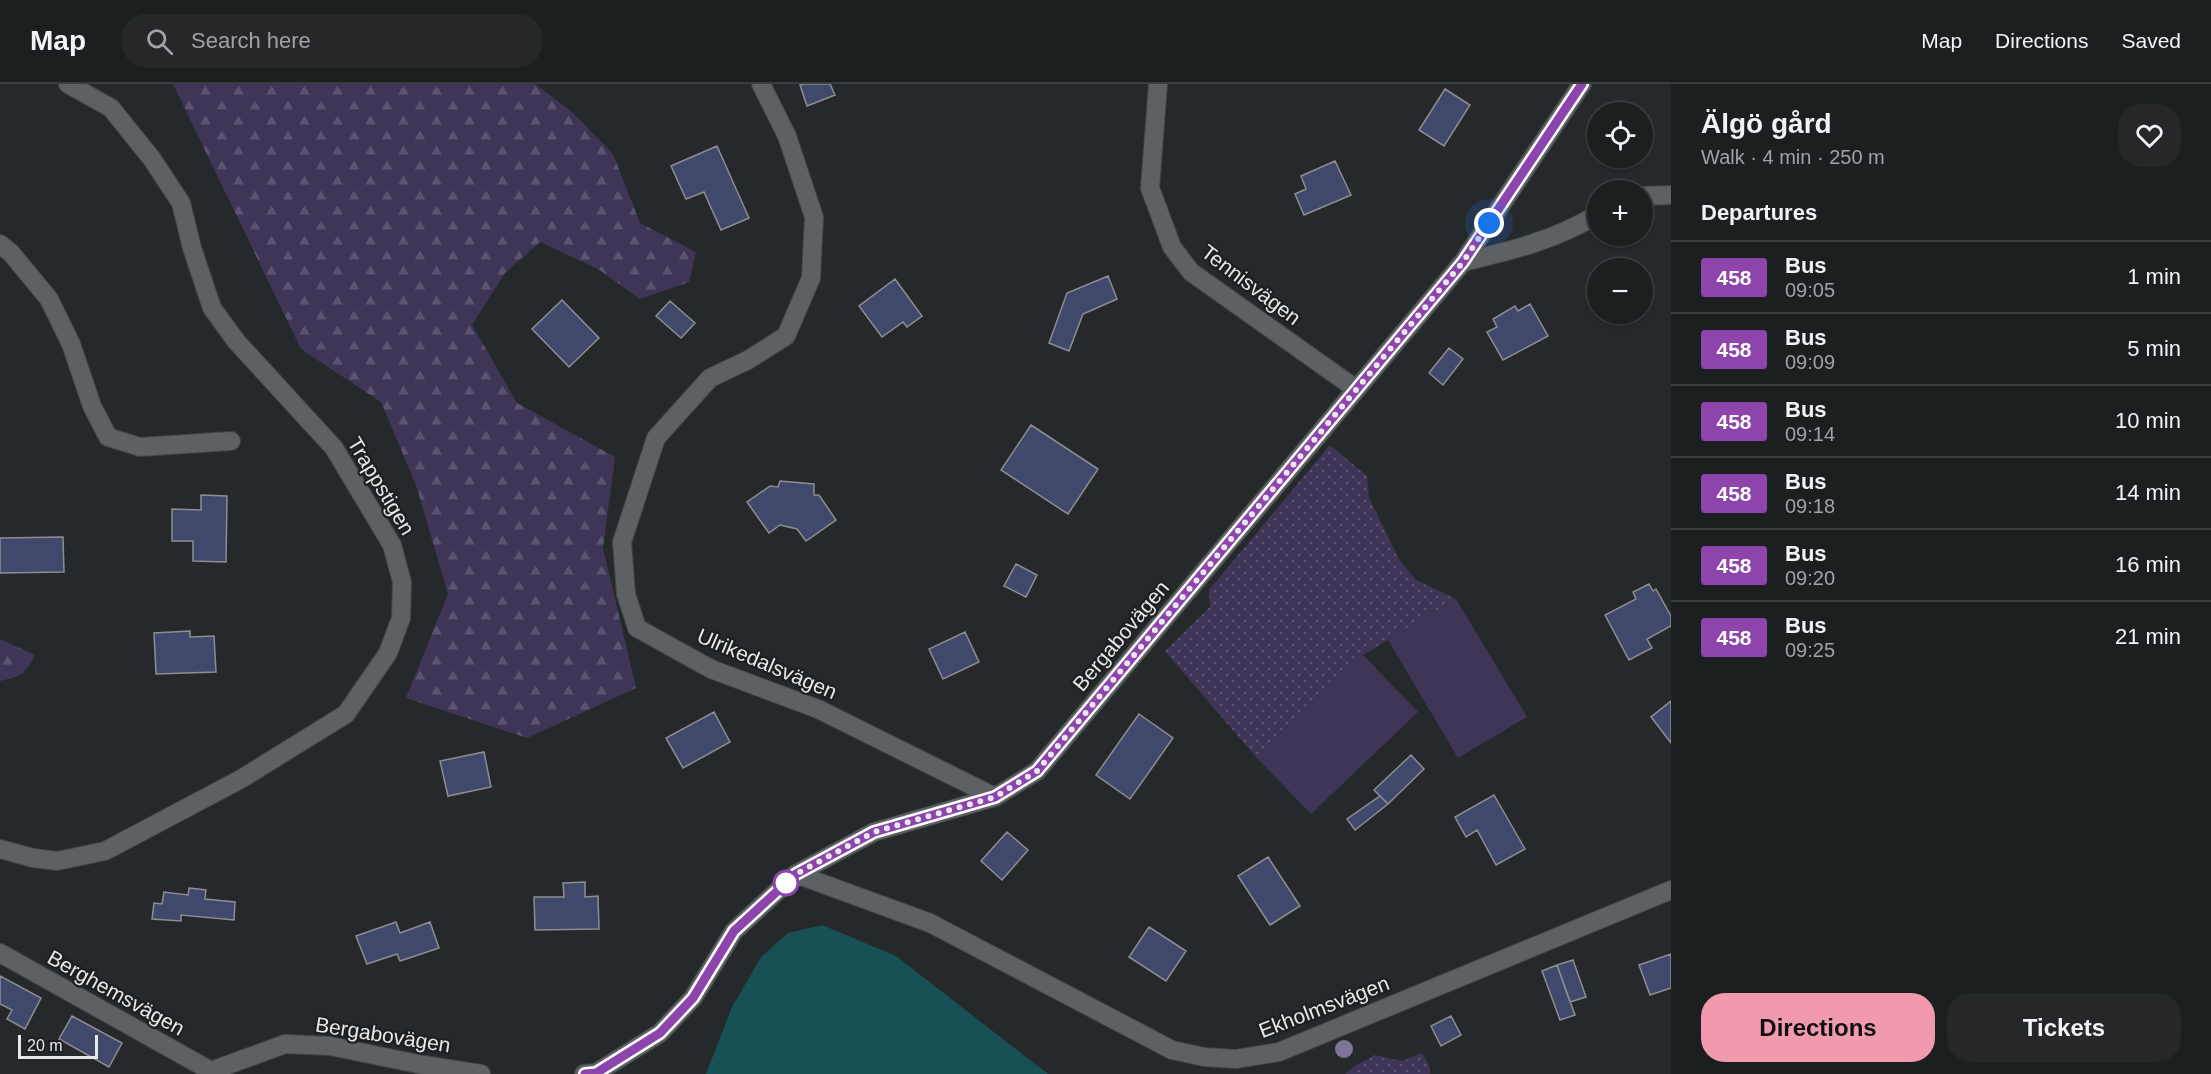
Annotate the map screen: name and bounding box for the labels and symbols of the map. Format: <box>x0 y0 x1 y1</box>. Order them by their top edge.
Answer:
your location <box>1474 208 1504 238</box>
street label: Tennisvägen <box>1197 240 1305 329</box>
street label: Trappstigen <box>343 433 420 539</box>
street label: Bergabovägen <box>1068 576 1173 695</box>
street label: Ulrikedalsvägen <box>694 624 840 703</box>
unlabelled marker <box>773 870 799 896</box>
street label: Berghemsvägen <box>44 945 189 1040</box>
street label: Ekholmsvägen <box>1255 971 1392 1042</box>
street label: Bergabovägen <box>314 1012 452 1057</box>
scale bar <box>18 1032 98 1060</box>

